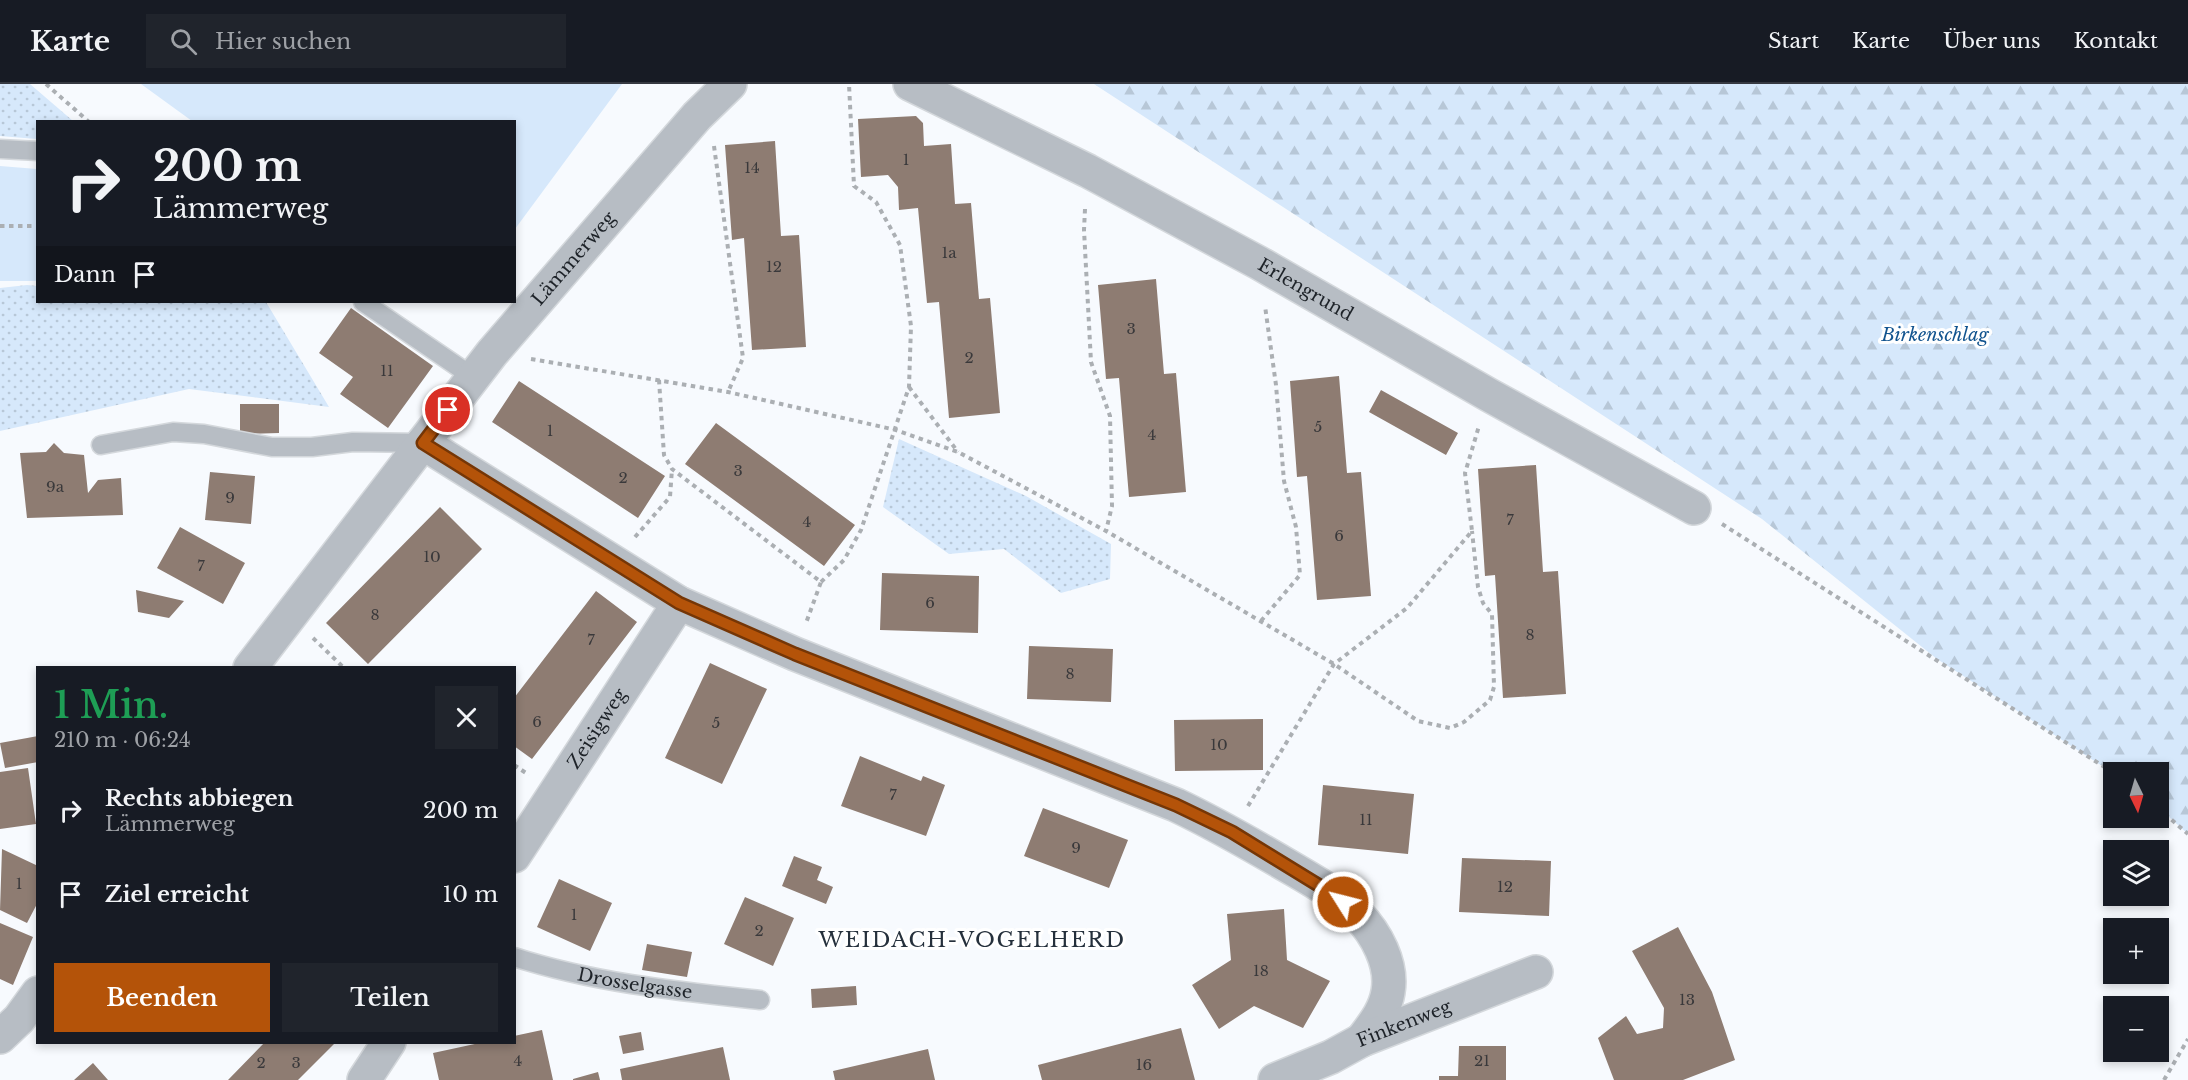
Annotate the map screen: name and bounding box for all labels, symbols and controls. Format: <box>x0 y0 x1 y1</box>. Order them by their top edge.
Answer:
search box <box>146 14 566 68</box>
text: Karte <box>30 24 110 59</box>
icon: search <box>167 25 200 58</box>
text: Hier suchen <box>215 28 351 55</box>
text: Start <box>1768 28 1819 54</box>
text: Karte <box>1852 28 1910 54</box>
text: Über uns <box>1943 28 2041 54</box>
text: Kontakt <box>2074 28 2158 54</box>
text: 200 m <box>153 140 301 192</box>
icon: right <box>54 144 132 222</box>
house number: 1 <box>903 150 909 169</box>
house number: 14 <box>744 158 760 177</box>
text: Lämmerweg <box>153 192 328 225</box>
street label: Lämmerweg <box>527 207 620 310</box>
house number: 1a <box>941 243 957 262</box>
street label: Erlengrund <box>1254 254 1357 326</box>
house number: 12 <box>766 257 782 276</box>
icon: arrive <box>128 258 161 291</box>
text: Dann <box>54 261 116 288</box>
house number: 3 <box>1126 319 1136 338</box>
park label: Birkenschlag <box>1881 324 1990 346</box>
house number: 2 <box>964 348 974 367</box>
house number: 11 <box>380 361 394 380</box>
pin <box>422 384 473 435</box>
icon: arrive <box>431 393 464 426</box>
house number: 5 <box>1314 417 1322 436</box>
house number: 1 <box>547 421 553 440</box>
house number: 4 <box>1148 425 1156 444</box>
house number: 3 <box>733 461 743 480</box>
house number: 2 <box>618 468 628 487</box>
house number: 9a <box>46 477 65 496</box>
house number: 9 <box>225 488 235 507</box>
house number: 7 <box>1506 510 1514 529</box>
house number: 4 <box>803 512 811 531</box>
house number: 6 <box>1334 526 1344 545</box>
house number: 10 <box>423 547 441 566</box>
house number: 7 <box>197 556 205 575</box>
house number: 6 <box>925 593 935 612</box>
house number: 8 <box>370 605 380 624</box>
house number: 8 <box>1525 625 1535 644</box>
house number: 7 <box>587 630 595 649</box>
house number: 8 <box>1065 664 1075 683</box>
text: 1 Min. <box>54 683 168 728</box>
street label: Zeisigweg <box>563 684 631 773</box>
button: close <box>435 686 498 749</box>
house number: 6 <box>532 712 542 731</box>
house number: 5 <box>712 713 720 732</box>
text: 210 m · 06:24 <box>54 728 191 752</box>
house number: 10 <box>1210 735 1228 754</box>
north arrow <box>2103 762 2169 828</box>
map controls <box>2103 762 2169 1062</box>
text: Rechts abbiegen <box>105 785 294 812</box>
house number: 7 <box>889 785 897 804</box>
icon: right <box>54 794 87 827</box>
text: 200 m <box>423 797 498 824</box>
house number: 11 <box>1359 810 1373 829</box>
text: Lämmerweg <box>105 812 235 836</box>
house number: 9 <box>1071 838 1081 857</box>
button: layers <box>2103 840 2169 906</box>
position arrow <box>1311 870 1375 934</box>
house number: 1 <box>16 874 22 893</box>
house number: 12 <box>1497 877 1513 896</box>
icon: arrive <box>54 878 87 911</box>
text: Ziel erreicht <box>105 881 249 908</box>
text: 10 m <box>443 881 498 908</box>
house number: 1 <box>571 905 577 924</box>
button: + <box>2103 918 2169 984</box>
house number: 2 <box>754 921 764 940</box>
district label: WEIDACH-VOGELHERD <box>818 927 1125 953</box>
house number: 18 <box>1253 961 1269 980</box>
button: Beenden <box>54 963 270 1032</box>
button: Teilen <box>282 963 498 1032</box>
street label: Drosselgasse <box>575 963 694 1003</box>
house number: 13 <box>1679 990 1695 1009</box>
street label: Finkenweg <box>1354 995 1455 1052</box>
button: − <box>2103 996 2169 1062</box>
house number: 4 <box>514 1051 522 1070</box>
house number: 21 <box>1474 1051 1490 1070</box>
house number: 2 <box>256 1053 266 1072</box>
house number: 3 <box>291 1053 301 1072</box>
house number: 16 <box>1136 1055 1152 1074</box>

